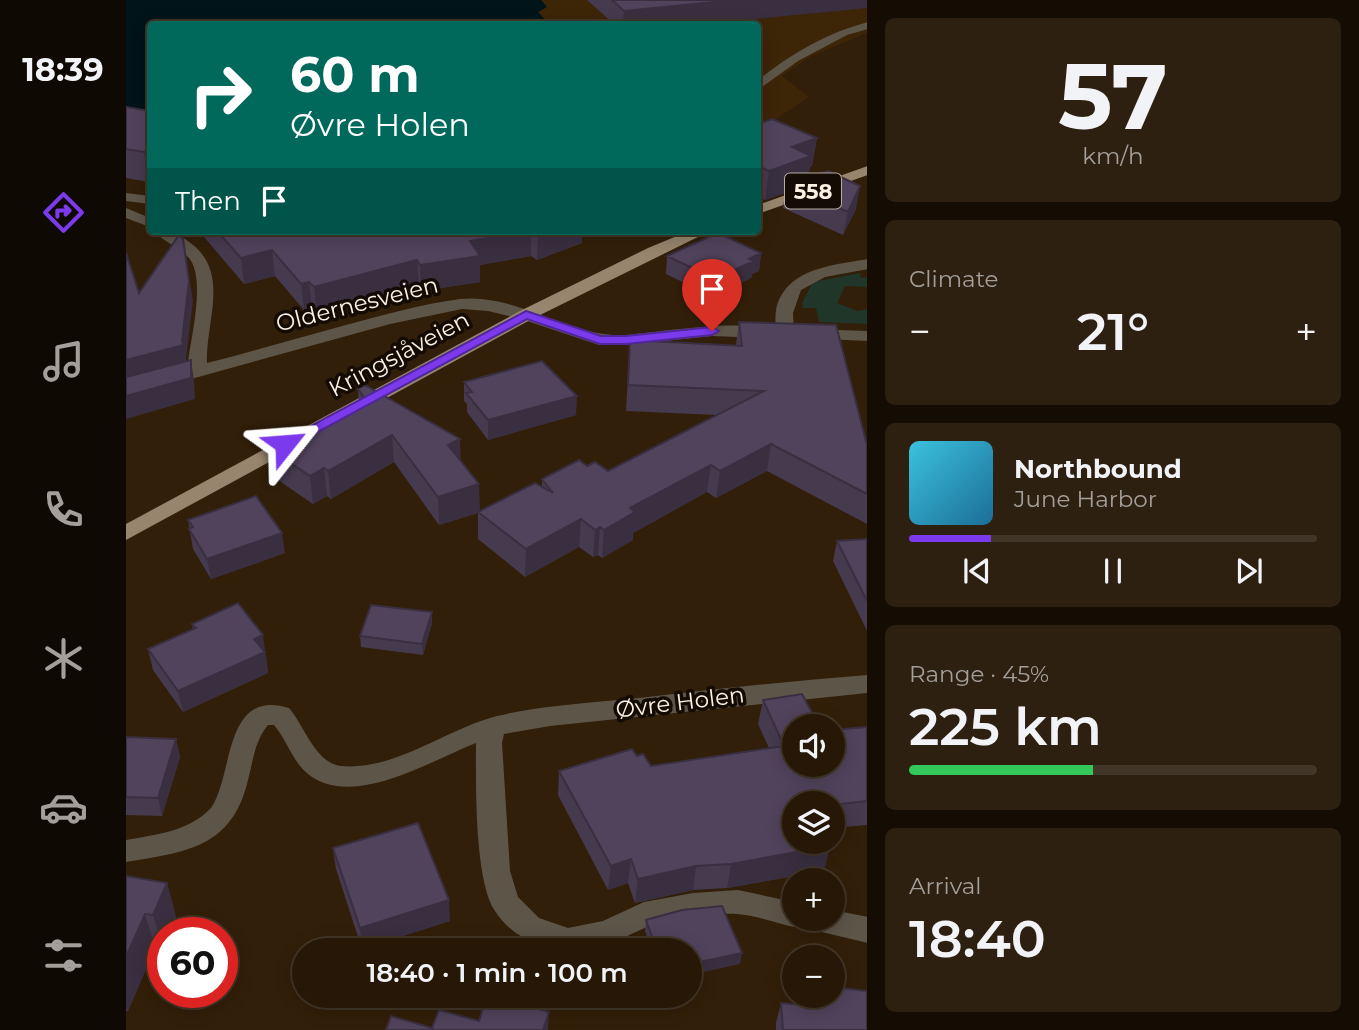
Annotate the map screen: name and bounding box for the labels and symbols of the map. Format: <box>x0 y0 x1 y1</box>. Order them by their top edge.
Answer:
road number: 558 <box>785 174 841 208</box>
pin <box>682 259 742 331</box>
street label: Oldernesveien <box>273 270 441 338</box>
street label: Kringsjåveien <box>324 305 474 403</box>
position arrow <box>248 407 322 481</box>
street label: Øvre Holen <box>614 680 746 724</box>
speed limit sign: 60 <box>147 917 238 1008</box>

